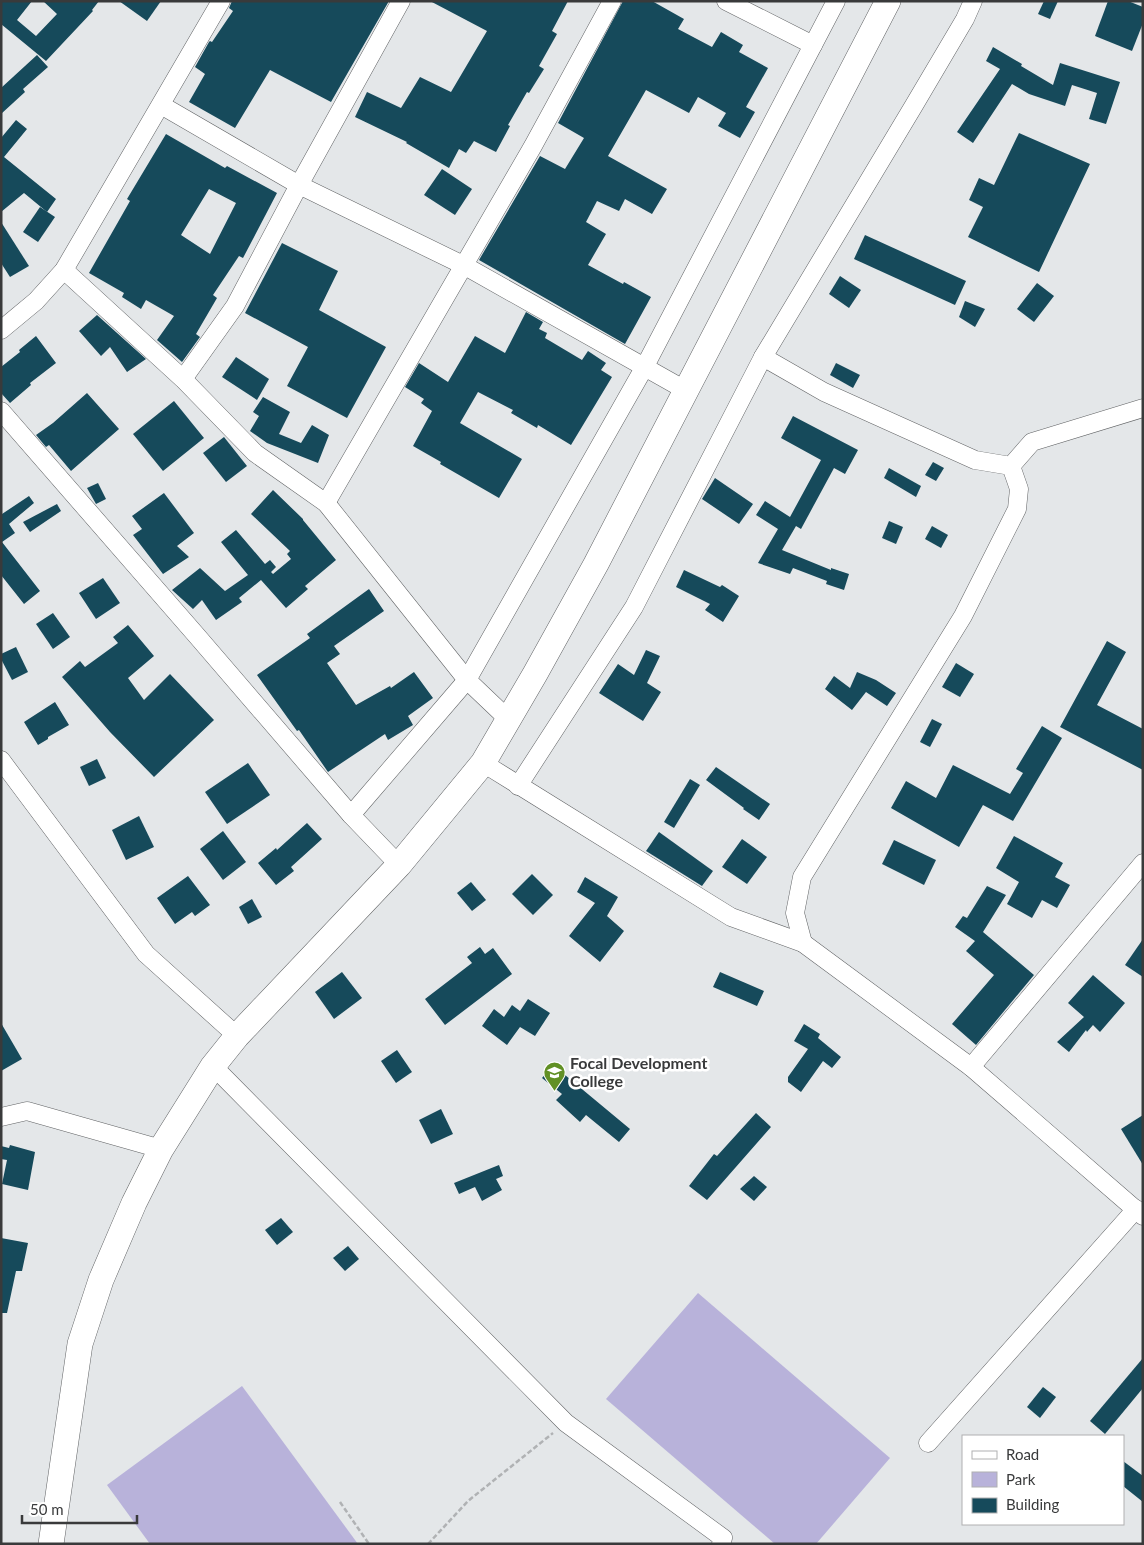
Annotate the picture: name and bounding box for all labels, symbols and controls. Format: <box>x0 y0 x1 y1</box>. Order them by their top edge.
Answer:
place label: Focal Development College <box>570 1053 707 1090</box>
school or university icon: Focal Development College <box>542 1060 566 1091</box>
legend <box>962 1435 1124 1525</box>
text: Road <box>1006 1445 1039 1463</box>
text: Park <box>1006 1470 1036 1488</box>
scale bar <box>22 1492 138 1524</box>
text: Building <box>1006 1495 1059 1513</box>
text: 50 m <box>30 1500 64 1518</box>

